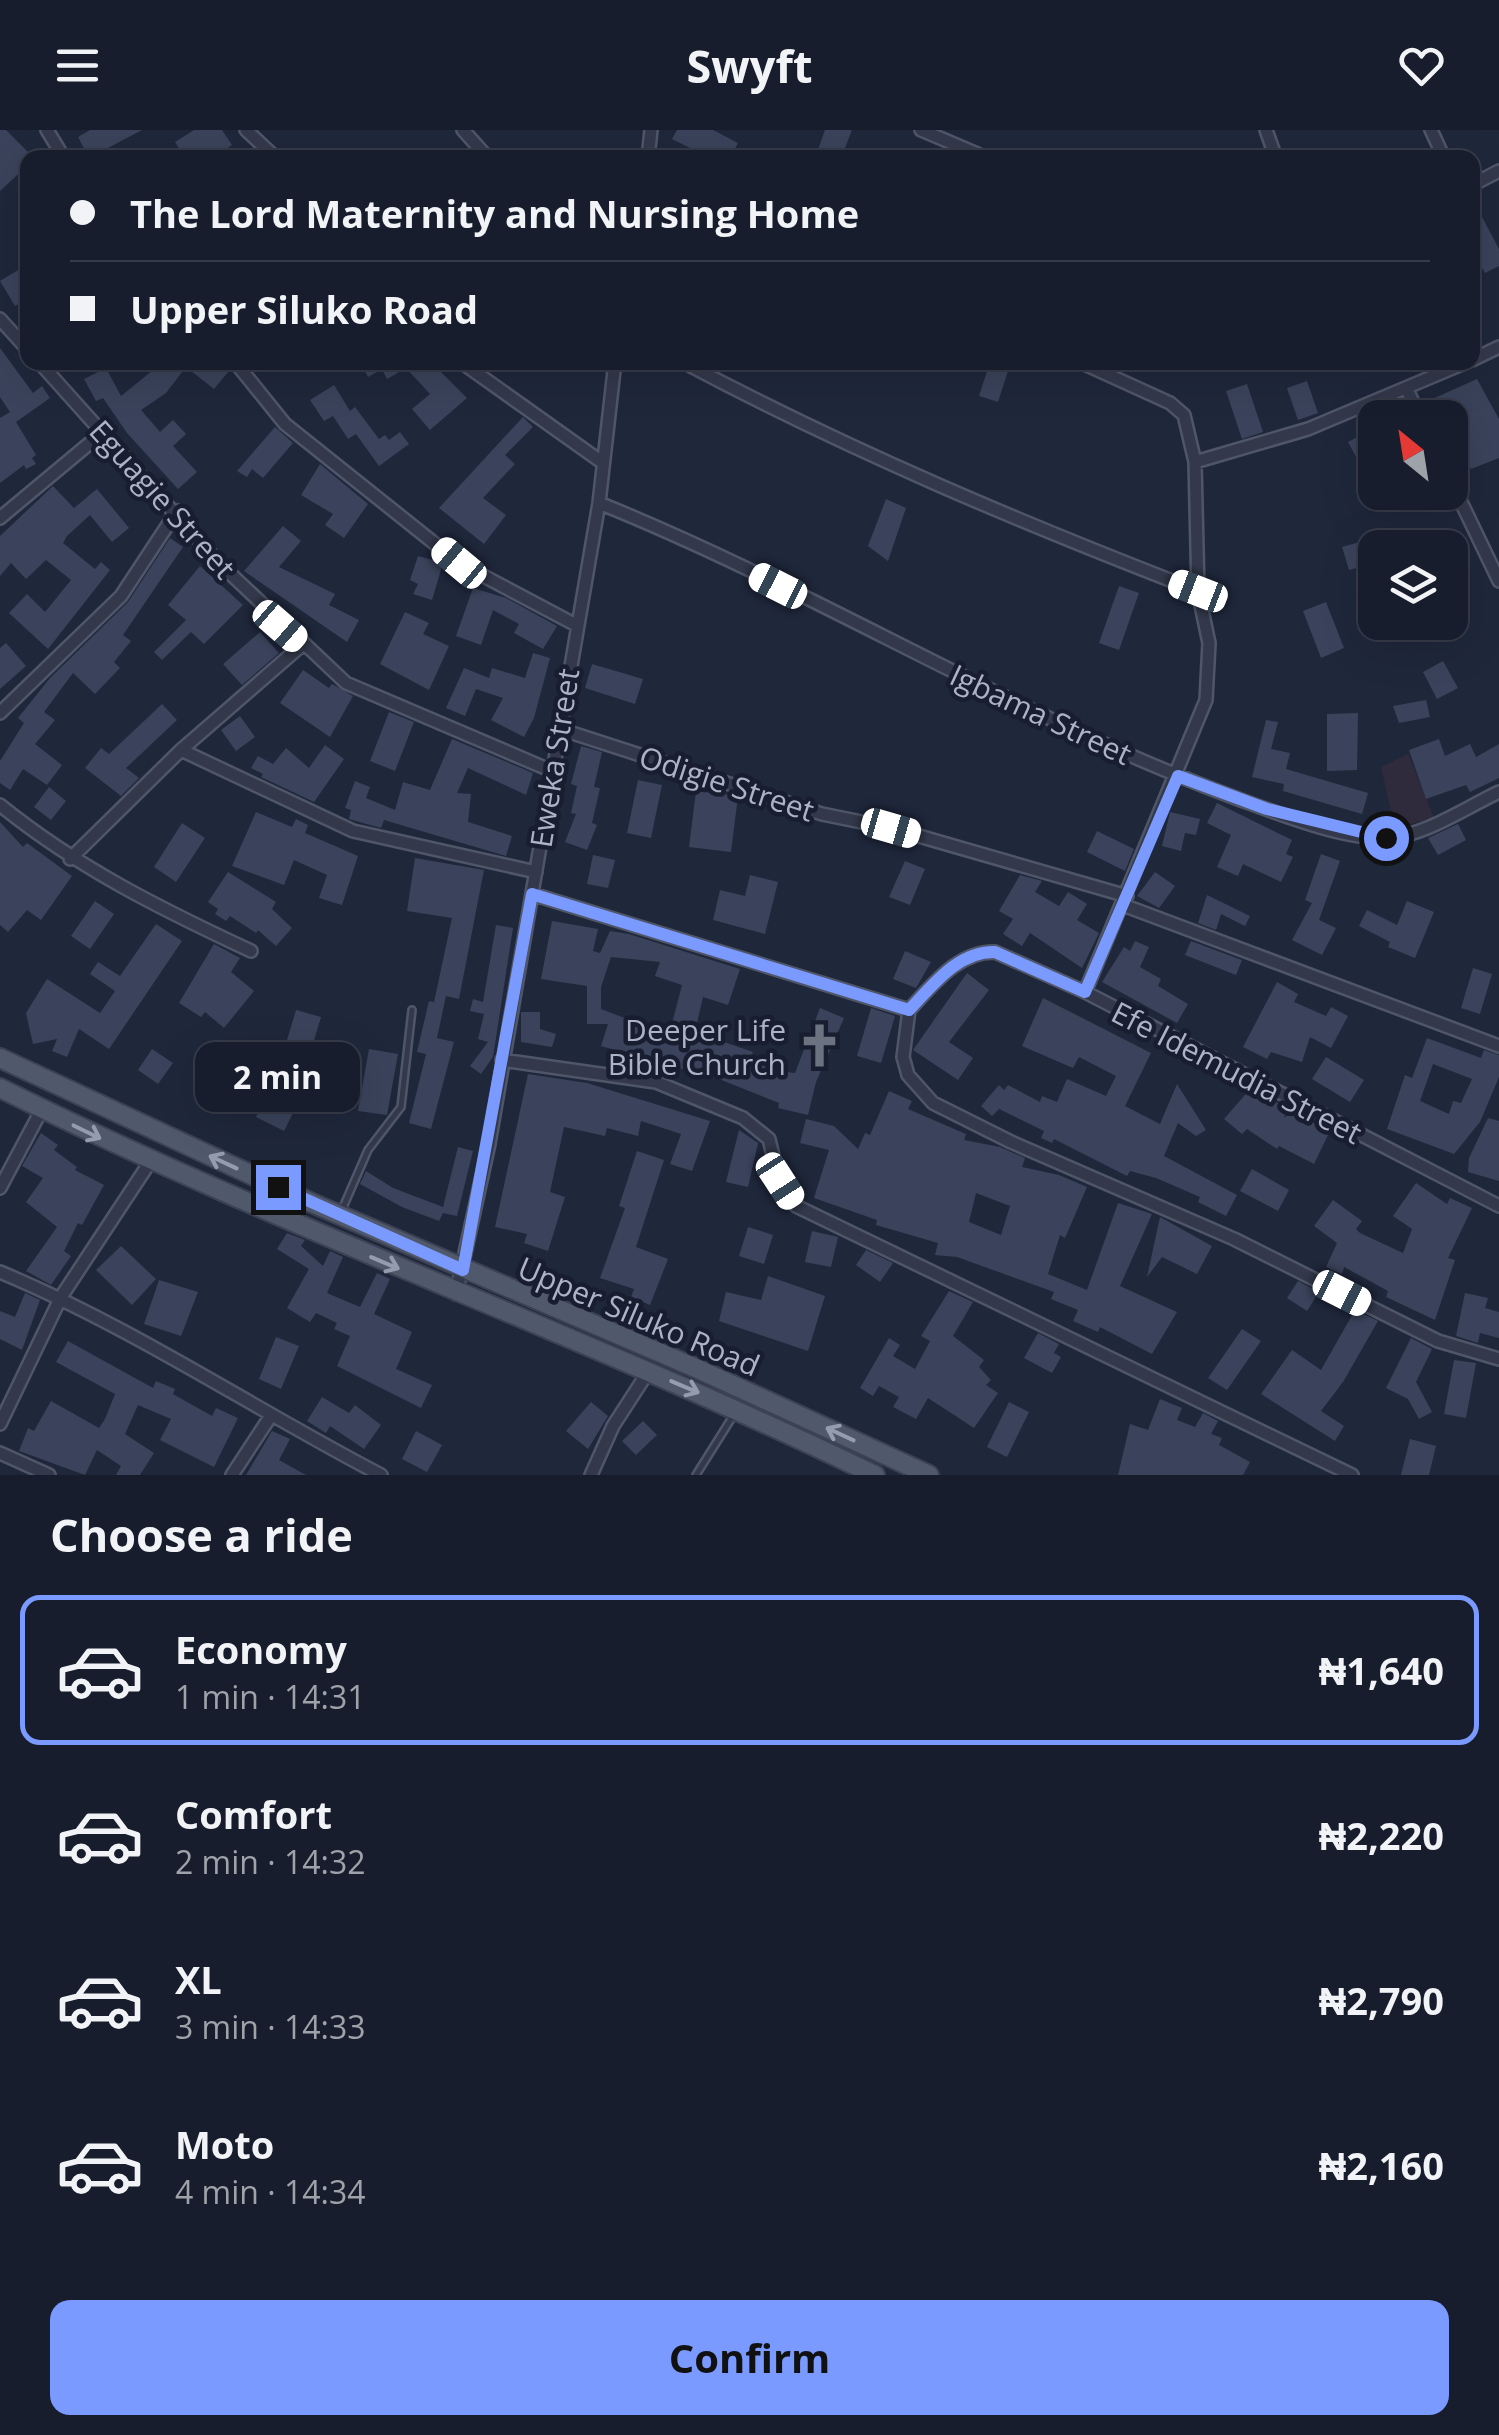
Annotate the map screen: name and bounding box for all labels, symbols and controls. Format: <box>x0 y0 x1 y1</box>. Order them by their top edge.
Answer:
text: Swyft <box>687 35 812 96</box>
icon: menu <box>50 38 105 93</box>
icon: heart <box>1394 38 1449 93</box>
text: The Lord Maternity and Nursing Home <box>130 187 859 239</box>
text: Upper Siluko Road <box>130 283 478 335</box>
north arrow <box>1358 400 1468 510</box>
map controls <box>1358 400 1468 640</box>
street label: Eguagie Street <box>81 411 245 587</box>
button: layers <box>1358 530 1468 640</box>
car <box>426 532 492 594</box>
car <box>744 559 812 613</box>
car <box>1165 566 1231 616</box>
car <box>248 595 312 657</box>
street label: Igbama Street <box>944 654 1138 774</box>
street label: Eweka Street <box>520 666 588 850</box>
street label: Odigie Street <box>634 735 820 831</box>
car <box>858 805 924 851</box>
route start <box>1364 816 1409 861</box>
street label: Efe Idemudia Street <box>1105 991 1369 1153</box>
place label: Deeper Life Bible Church <box>608 1009 786 1084</box>
church icon: Deeper Life Bible Church <box>795 1022 843 1070</box>
callout: 2 min <box>196 1042 360 1112</box>
text: 2 min <box>233 1055 322 1098</box>
one-way arrow <box>72 1123 102 1142</box>
car <box>751 1148 809 1214</box>
one-way arrow <box>209 1151 239 1170</box>
route end <box>256 1165 301 1210</box>
street label: Upper Siluko Road <box>512 1247 766 1385</box>
one-way arrow <box>369 1255 399 1273</box>
car <box>1308 1266 1376 1320</box>
one-way arrow <box>669 1380 700 1398</box>
one-way arrow <box>826 1424 856 1443</box>
text: Choose a ride <box>50 1504 353 1565</box>
text: Economy <box>175 1623 347 1675</box>
icon: car <box>55 1625 145 1715</box>
text: ₦1,640 <box>1319 1644 1444 1696</box>
text: 1 min · 14:31 <box>175 1675 366 1718</box>
text: Comfort <box>175 1788 332 1840</box>
icon: car <box>55 1790 145 1880</box>
text: ₦2,220 <box>1319 1809 1444 1861</box>
text: 2 min · 14:32 <box>175 1840 366 1883</box>
text: XL <box>175 1953 222 2005</box>
icon: car <box>55 1955 145 2045</box>
text: ₦2,790 <box>1319 1974 1444 2026</box>
text: 3 min · 14:33 <box>175 2005 366 2048</box>
text: Moto <box>175 2118 274 2170</box>
icon: car <box>55 2120 145 2210</box>
text: ₦2,160 <box>1319 2139 1444 2191</box>
text: 4 min · 14:34 <box>175 2170 366 2213</box>
button: Confirm <box>50 2300 1449 2415</box>

